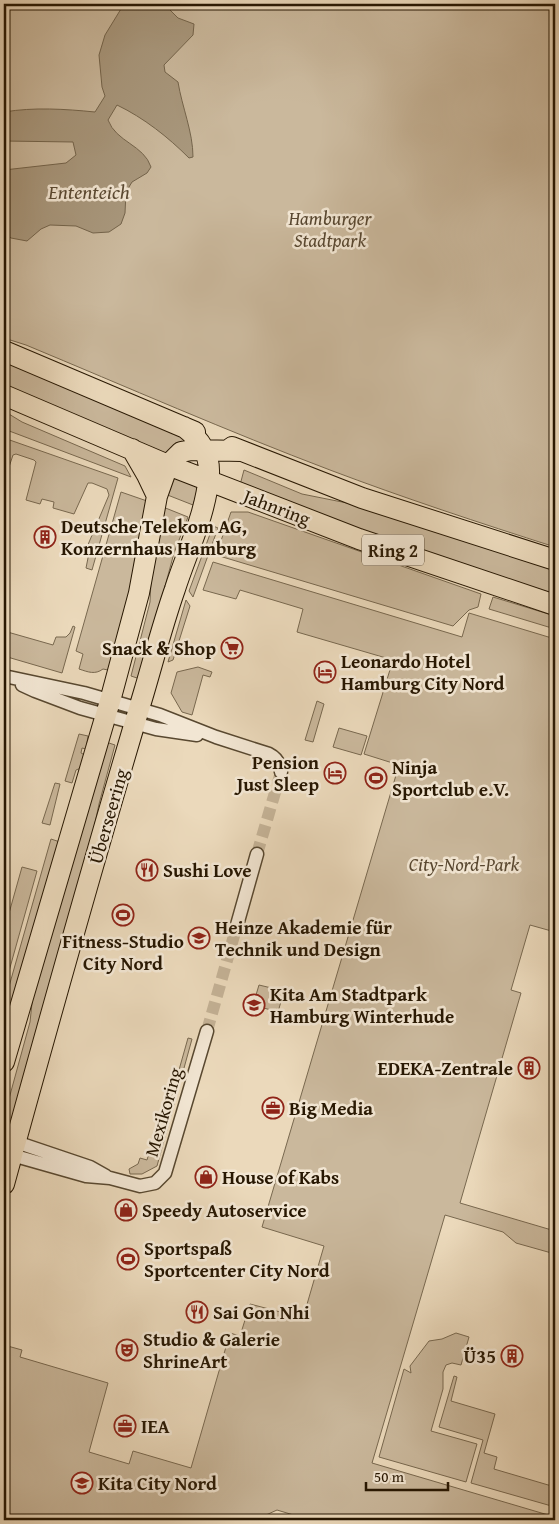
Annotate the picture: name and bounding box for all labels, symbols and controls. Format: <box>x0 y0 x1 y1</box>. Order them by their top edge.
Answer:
water label: Ententeich <box>47 177 130 206</box>
park label: Hamburger Stadtpark <box>287 204 373 254</box>
street label: Jahnring <box>238 481 315 533</box>
place label: Deutsche Telekom AG, Konzernhaus Hamburg <box>61 512 257 562</box>
building icon: Deutsche Telekom AG, Konzernhaus Hamburg <box>33 525 57 549</box>
road number: Ring 2 <box>362 534 424 566</box>
place label: Snack & Shop <box>102 634 216 662</box>
supermarket icon: Snack & Shop <box>220 636 244 660</box>
place label: Leonardo Hotel Hamburg City Nord <box>341 647 505 697</box>
hotel icon: Leonardo Hotel Hamburg City Nord <box>313 660 337 684</box>
place label: Pension Just Sleep <box>234 748 320 798</box>
place label: Ninja Sportclub e.V. <box>392 753 509 803</box>
hotel icon: Pension Just Sleep <box>323 761 347 785</box>
street label: Überseering <box>81 765 135 867</box>
sports icon: Ninja Sportclub e.V. <box>364 766 388 790</box>
park label: City-Nord-Park <box>409 850 520 878</box>
place label: Sushi Love <box>163 856 252 884</box>
restaurant icon: Sushi Love <box>135 858 159 882</box>
sports icon: Fitness-Studio City Nord <box>111 903 135 927</box>
place label: Heinze Akademie für Technik und Design <box>215 913 392 963</box>
school or university icon: Heinze Akademie für Technik und Design <box>187 926 211 950</box>
place label: Fitness-Studio City Nord <box>62 927 184 977</box>
place label: Kita Am Stadtpark Hamburg Winterhude <box>270 980 454 1030</box>
school or university icon: Kita Am Stadtpark Hamburg Winterhude <box>242 993 266 1017</box>
place label: EDEKA-Zentrale <box>378 1054 513 1082</box>
building icon: EDEKA-Zentrale <box>517 1056 541 1080</box>
street label: Mexikoring <box>137 1064 189 1160</box>
place label: Big Media <box>289 1094 373 1122</box>
office icon: Big Media <box>261 1096 285 1120</box>
place label: House of Kabs <box>222 1163 339 1191</box>
shop icon: House of Kabs <box>194 1165 218 1189</box>
place label: Speedy Autoservice <box>142 1196 307 1224</box>
shop icon: Speedy Autoservice <box>114 1198 138 1222</box>
place label: Sportspaß Sportcenter City Nord <box>144 1234 330 1284</box>
sports icon: Sportspaß Sportcenter City Nord <box>116 1247 140 1271</box>
place label: Sai Gon Nhi <box>213 1298 310 1326</box>
restaurant icon: Sai Gon Nhi <box>185 1300 209 1324</box>
place label: Studio & Galerie ShrineArt <box>143 1325 280 1375</box>
theatre icon: Studio & Galerie ShrineArt <box>115 1338 139 1362</box>
place label: Ü35 <box>464 1342 496 1370</box>
building icon: Ü35 <box>500 1344 524 1368</box>
place label: IEA <box>141 1412 170 1440</box>
office icon: IEA <box>113 1414 137 1438</box>
scale bar <box>366 1459 449 1491</box>
text: 50 m <box>374 1466 405 1487</box>
place label: Kita City Nord <box>98 1469 217 1497</box>
school or university icon: Kita City Nord <box>70 1471 94 1495</box>

